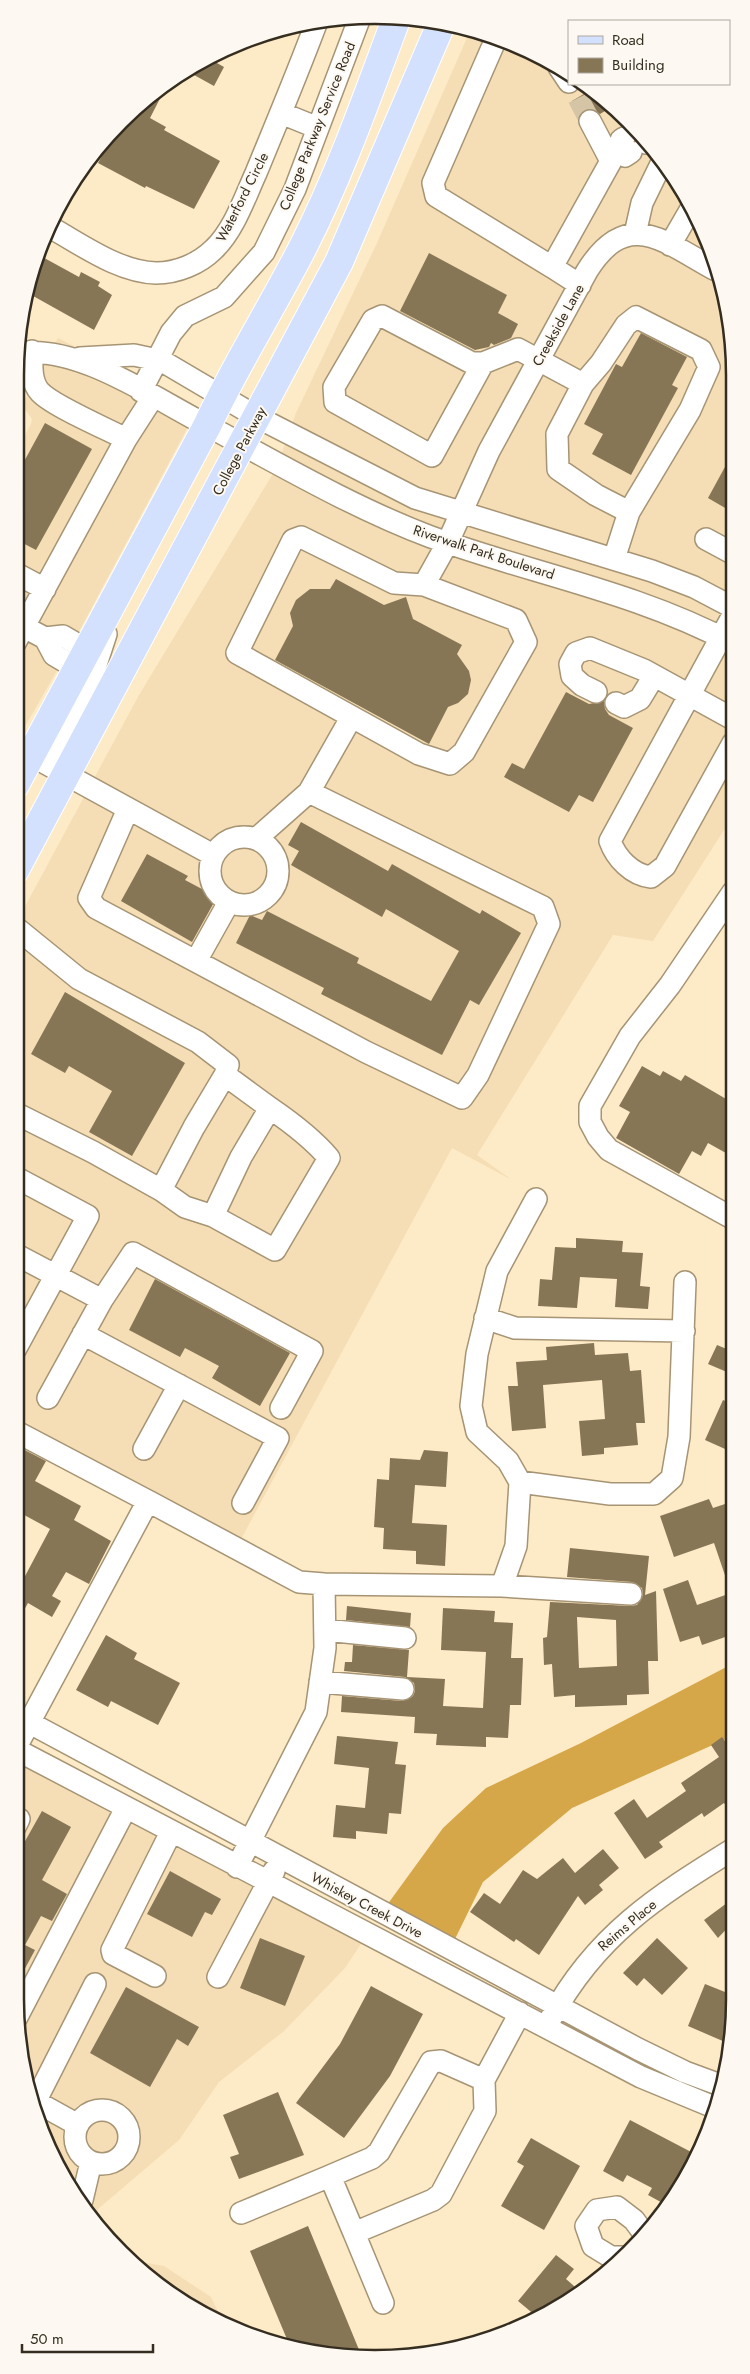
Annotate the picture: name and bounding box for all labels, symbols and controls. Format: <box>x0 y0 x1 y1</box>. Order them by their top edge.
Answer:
legend <box>568 20 730 85</box>
text: Road <box>612 29 644 51</box>
street label: College Parkway Service Road <box>274 39 360 213</box>
text: Building <box>612 54 664 76</box>
street label: Waterford Circle <box>211 149 273 245</box>
street label: Creekside Lane <box>527 280 589 370</box>
street label: College Parkway <box>207 402 271 499</box>
street label: Riverwalk Park Boulevard <box>411 520 557 584</box>
street label: Whiskey Creek Drive <box>308 1867 426 1943</box>
street label: Reims Place <box>593 1895 661 1955</box>
scale bar <box>22 2322 154 2354</box>
text: 50 m <box>30 2328 64 2350</box>

